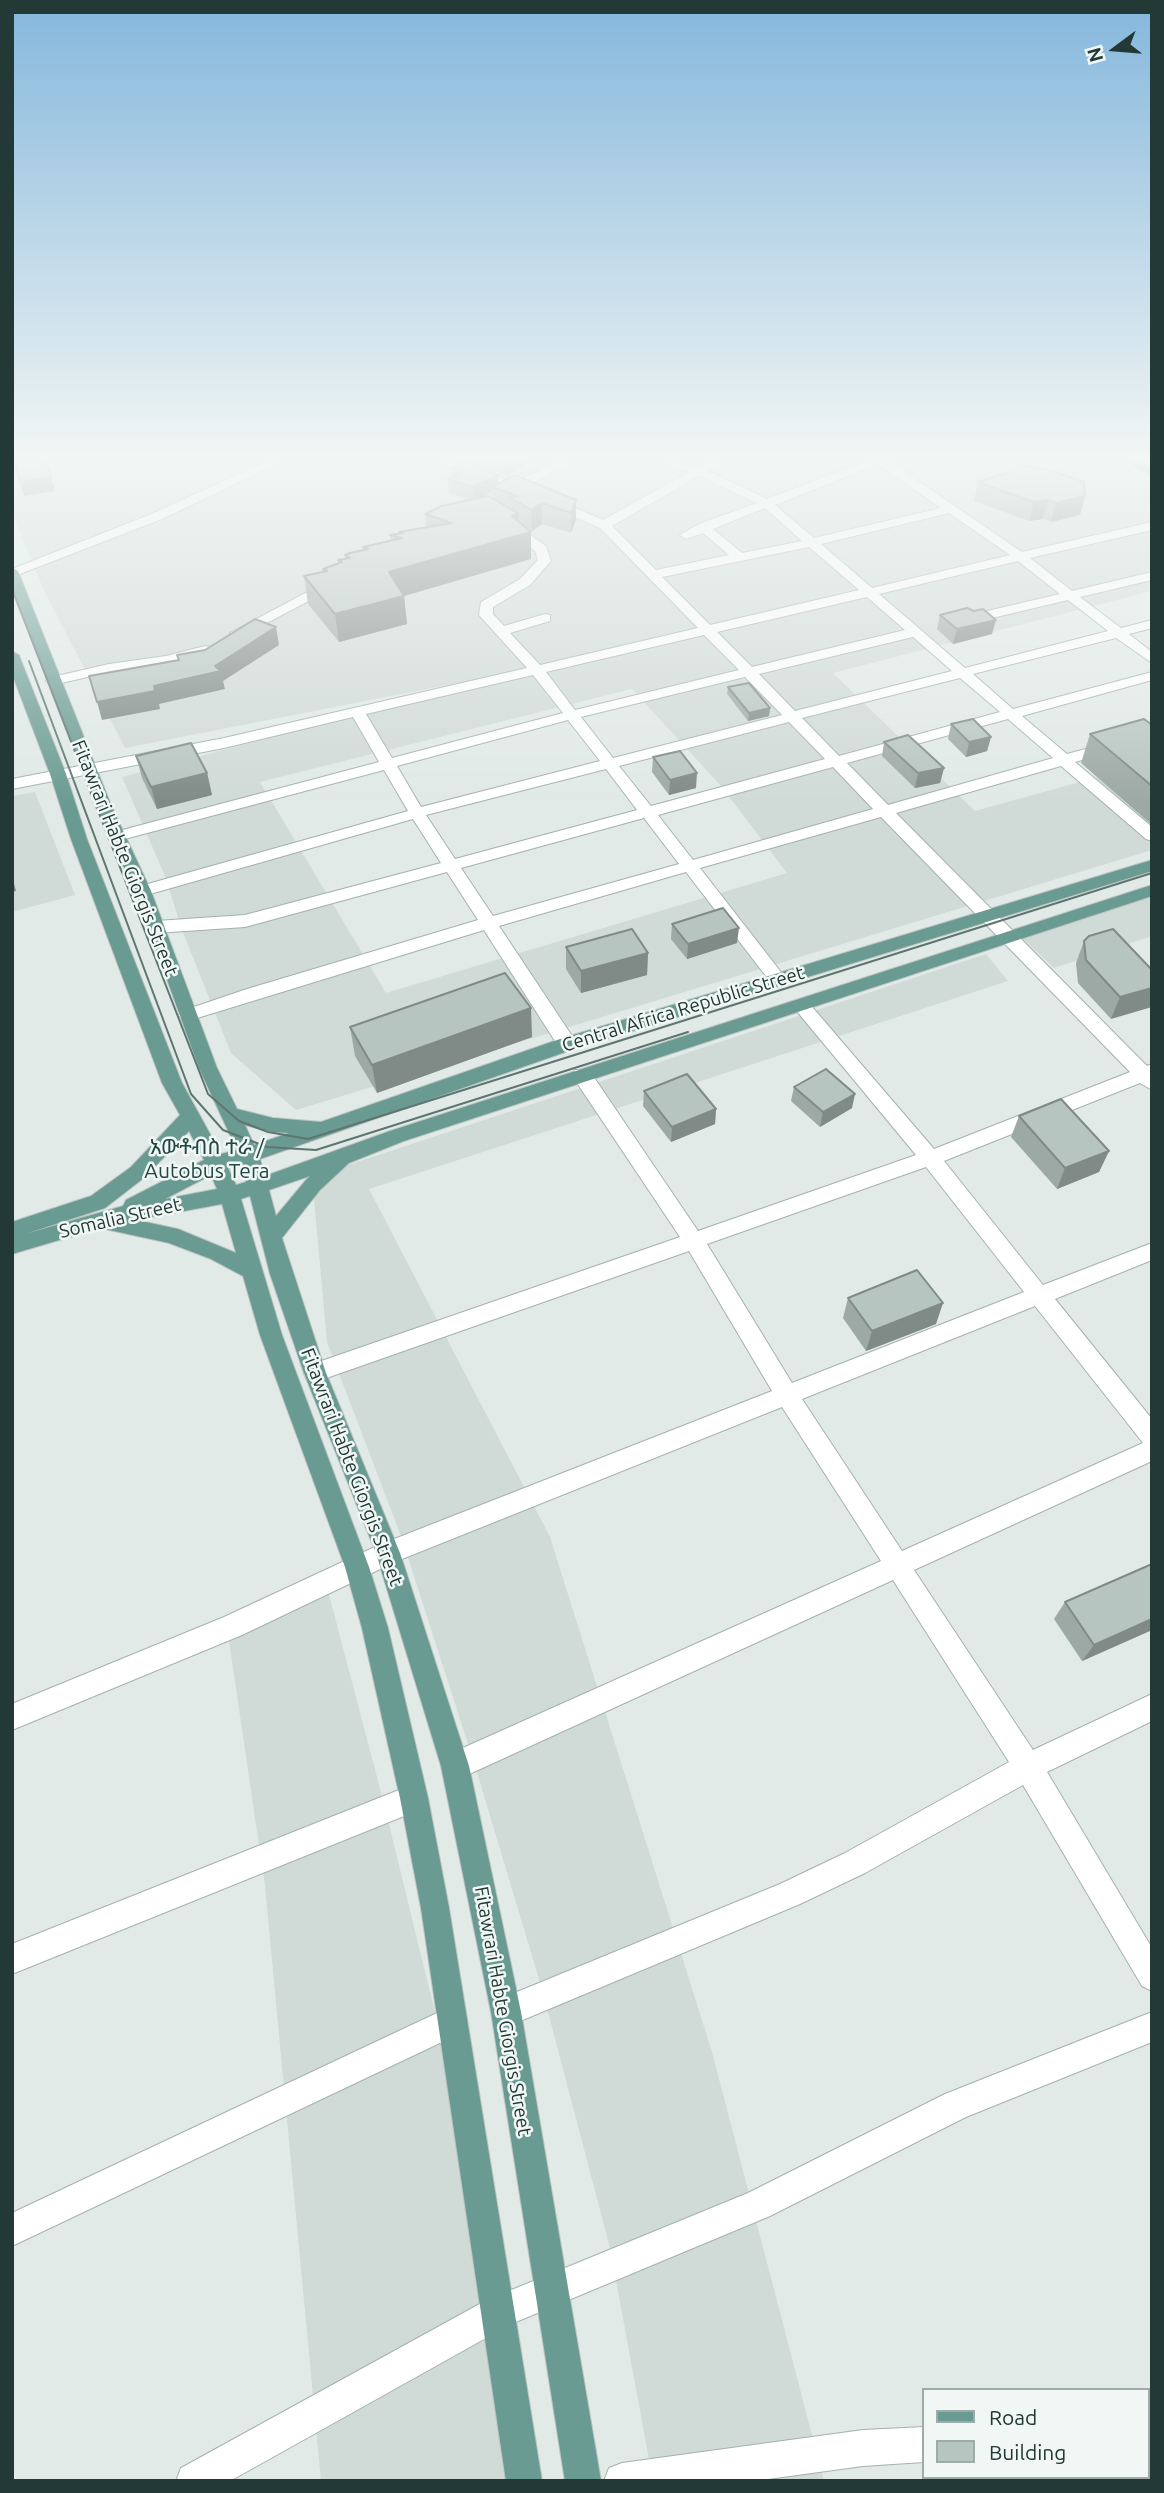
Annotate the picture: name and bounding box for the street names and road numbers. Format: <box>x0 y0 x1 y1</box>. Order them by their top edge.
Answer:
street label: Fitawrari Habte Giorgis Street <box>67 737 183 979</box>
street label: Central Africa Republic Street <box>559 961 807 1057</box>
street label: Somalia Street <box>57 1193 183 1243</box>
street label: Fitawrari Habte Giorgis Street <box>296 1345 408 1589</box>
street label: Fitawrari Habte Giorgis Street <box>470 1885 536 2137</box>

